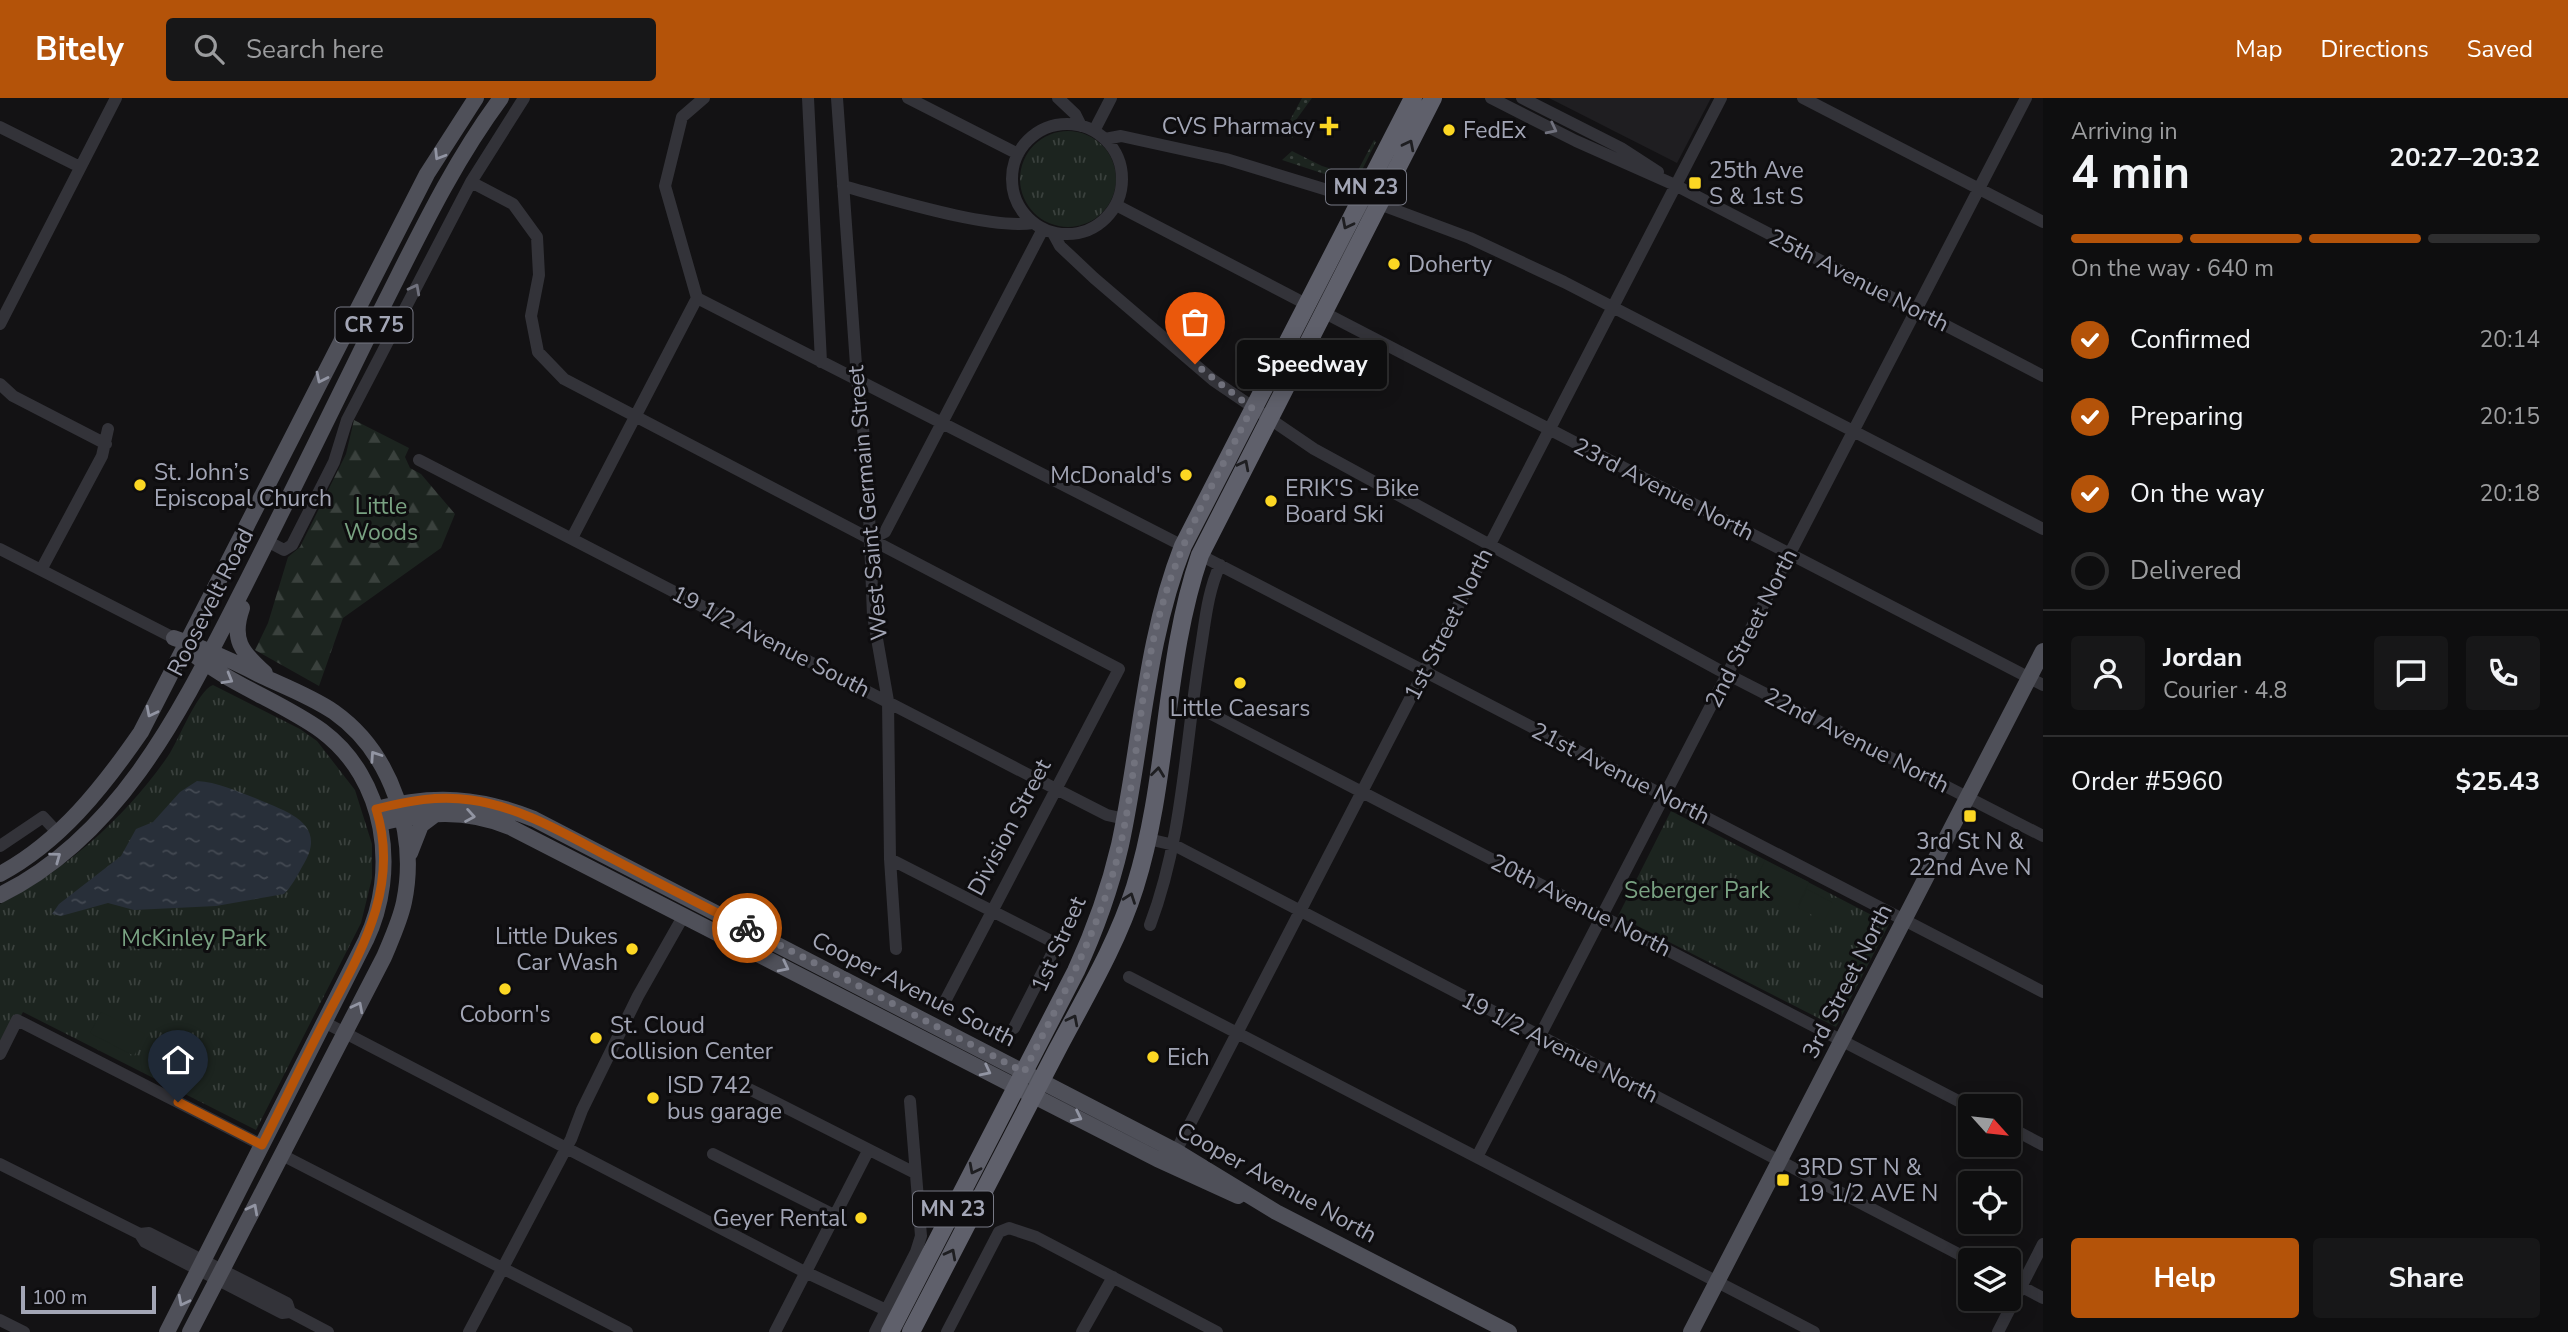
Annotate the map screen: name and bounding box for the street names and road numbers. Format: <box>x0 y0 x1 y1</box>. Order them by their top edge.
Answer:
road number: MN 23 <box>1326 170 1406 204</box>
street label: 25th Avenue North <box>1763 222 1954 339</box>
road number: CR 75 <box>336 308 412 342</box>
street label: West Saint Germain Street <box>840 363 895 642</box>
street label: 23rd Avenue North <box>1568 430 1759 548</box>
street label: Roosevelt Road <box>160 523 261 681</box>
street label: 1st Street North <box>1397 543 1500 706</box>
street label: 2nd Street North <box>1698 543 1805 713</box>
street label: 19 1/2 Avenue South <box>666 578 875 705</box>
street label: 22nd Avenue North <box>1759 680 1955 801</box>
street label: 21st Avenue North <box>1526 715 1715 832</box>
street label: Division Street <box>960 753 1059 901</box>
street label: 20th Avenue North <box>1485 847 1676 964</box>
street label: 1st Street <box>1024 891 1094 997</box>
street label: 3rd Street North <box>1795 899 1900 1064</box>
street label: Cooper Avenue South <box>806 925 1021 1054</box>
street label: 19 1/2 Avenue North <box>1456 984 1664 1111</box>
street label: Cooper Avenue North <box>1171 1115 1382 1250</box>
road number: MN 23 <box>913 1192 993 1226</box>

